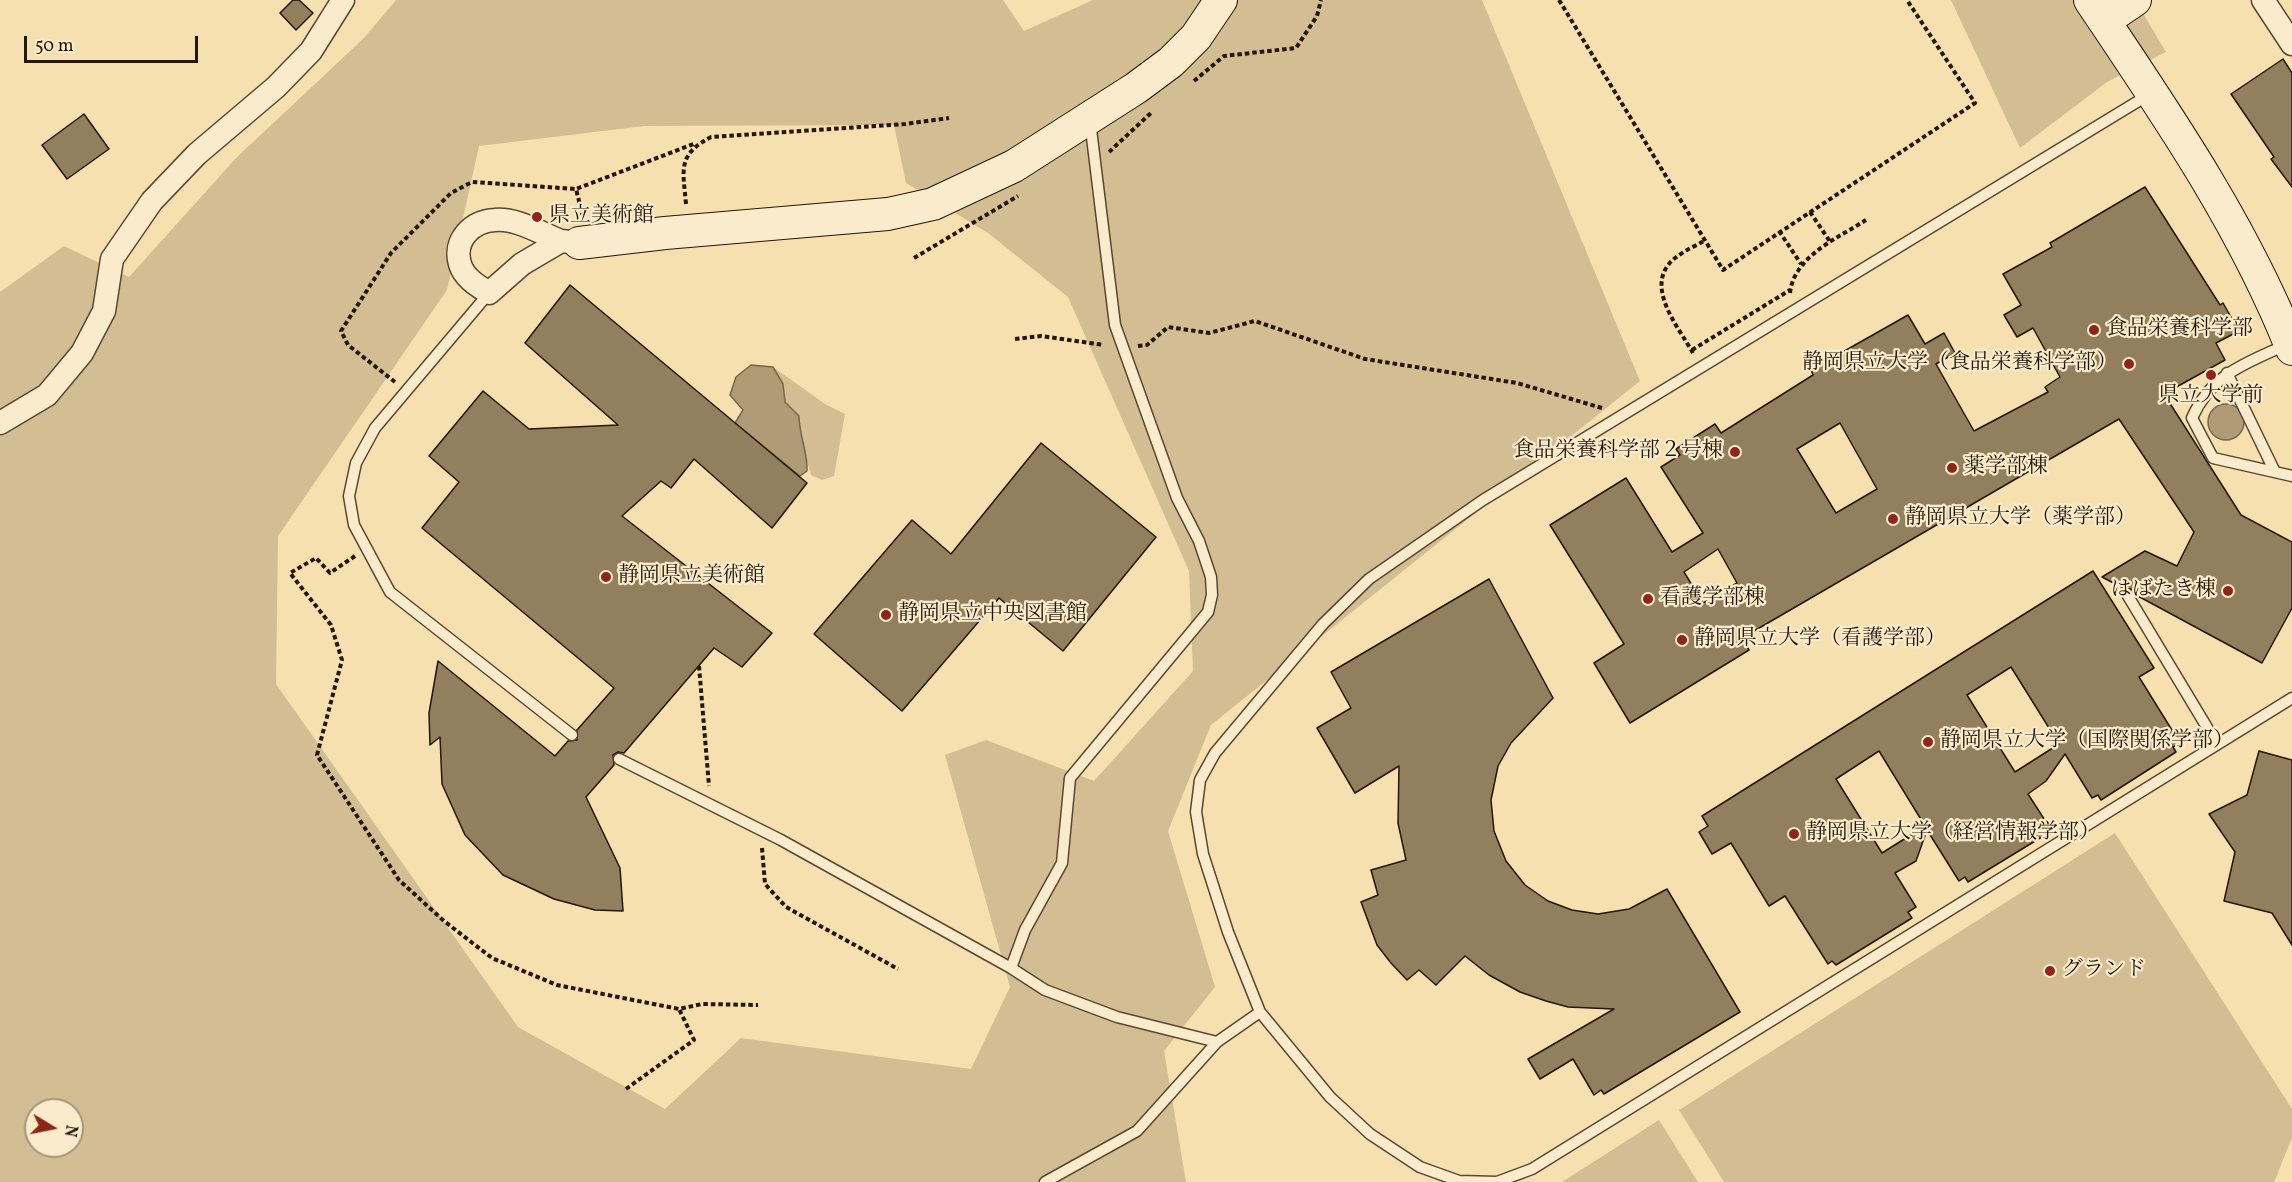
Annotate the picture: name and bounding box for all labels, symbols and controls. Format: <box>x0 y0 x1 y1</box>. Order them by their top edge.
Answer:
scale bar <box>27 24 201 62</box>
text: 50 m <box>35 34 74 59</box>
place label: 県立美術館 <box>549 204 654 230</box>
marker: 県立美術館 <box>530 210 544 224</box>
place label: 食品栄養科学部 <box>2106 317 2253 343</box>
marker: 食品栄養科学部 <box>2087 323 2101 337</box>
place label: 静岡県立大学（食品栄養科学部） <box>1802 351 2117 377</box>
marker: 静岡県立大学（食品栄養科学部） <box>2122 357 2136 371</box>
marker: 県立大学前 <box>2204 368 2218 382</box>
place label: 県立大学前 <box>2159 384 2263 410</box>
place label: 食品栄養科学部２号棟 <box>1513 439 1723 465</box>
marker: 食品栄養科学部２号棟 <box>1728 445 1742 459</box>
place label: 薬学部棟 <box>1964 455 2048 481</box>
marker: 薬学部棟 <box>1945 461 1959 475</box>
place label: 静岡県立大学（薬学部） <box>1905 506 2136 532</box>
marker: 静岡県立大学（薬学部） <box>1886 512 1900 526</box>
place label: 静岡県立美術館 <box>618 564 765 590</box>
marker: 静岡県立美術館 <box>599 570 613 584</box>
place label: はばたき棟 <box>2111 578 2216 604</box>
marker: はばたき棟 <box>2221 584 2235 598</box>
place label: 看護学部棟 <box>1660 586 1765 612</box>
marker: 看護学部棟 <box>1641 592 1655 606</box>
place label: 静岡県立中央図書館 <box>898 602 1087 628</box>
marker: 静岡県立中央図書館 <box>879 608 893 622</box>
place label: 静岡県立大学（看護学部） <box>1694 627 1946 653</box>
marker: 静岡県立大学（看護学部） <box>1675 633 1689 647</box>
place label: 静岡県立大学（国際関係学部） <box>1940 729 2234 755</box>
marker: 静岡県立大学（国際関係学部） <box>1921 735 1935 749</box>
place label: 静岡県立大学（経営情報学部） <box>1806 821 2100 847</box>
marker: 静岡県立大学（経営情報学部） <box>1787 827 1801 841</box>
place label: グランド <box>2062 958 2146 984</box>
marker: グランド <box>2043 964 2057 978</box>
north arrow <box>24 1098 84 1158</box>
text: N <box>58 1123 82 1138</box>

